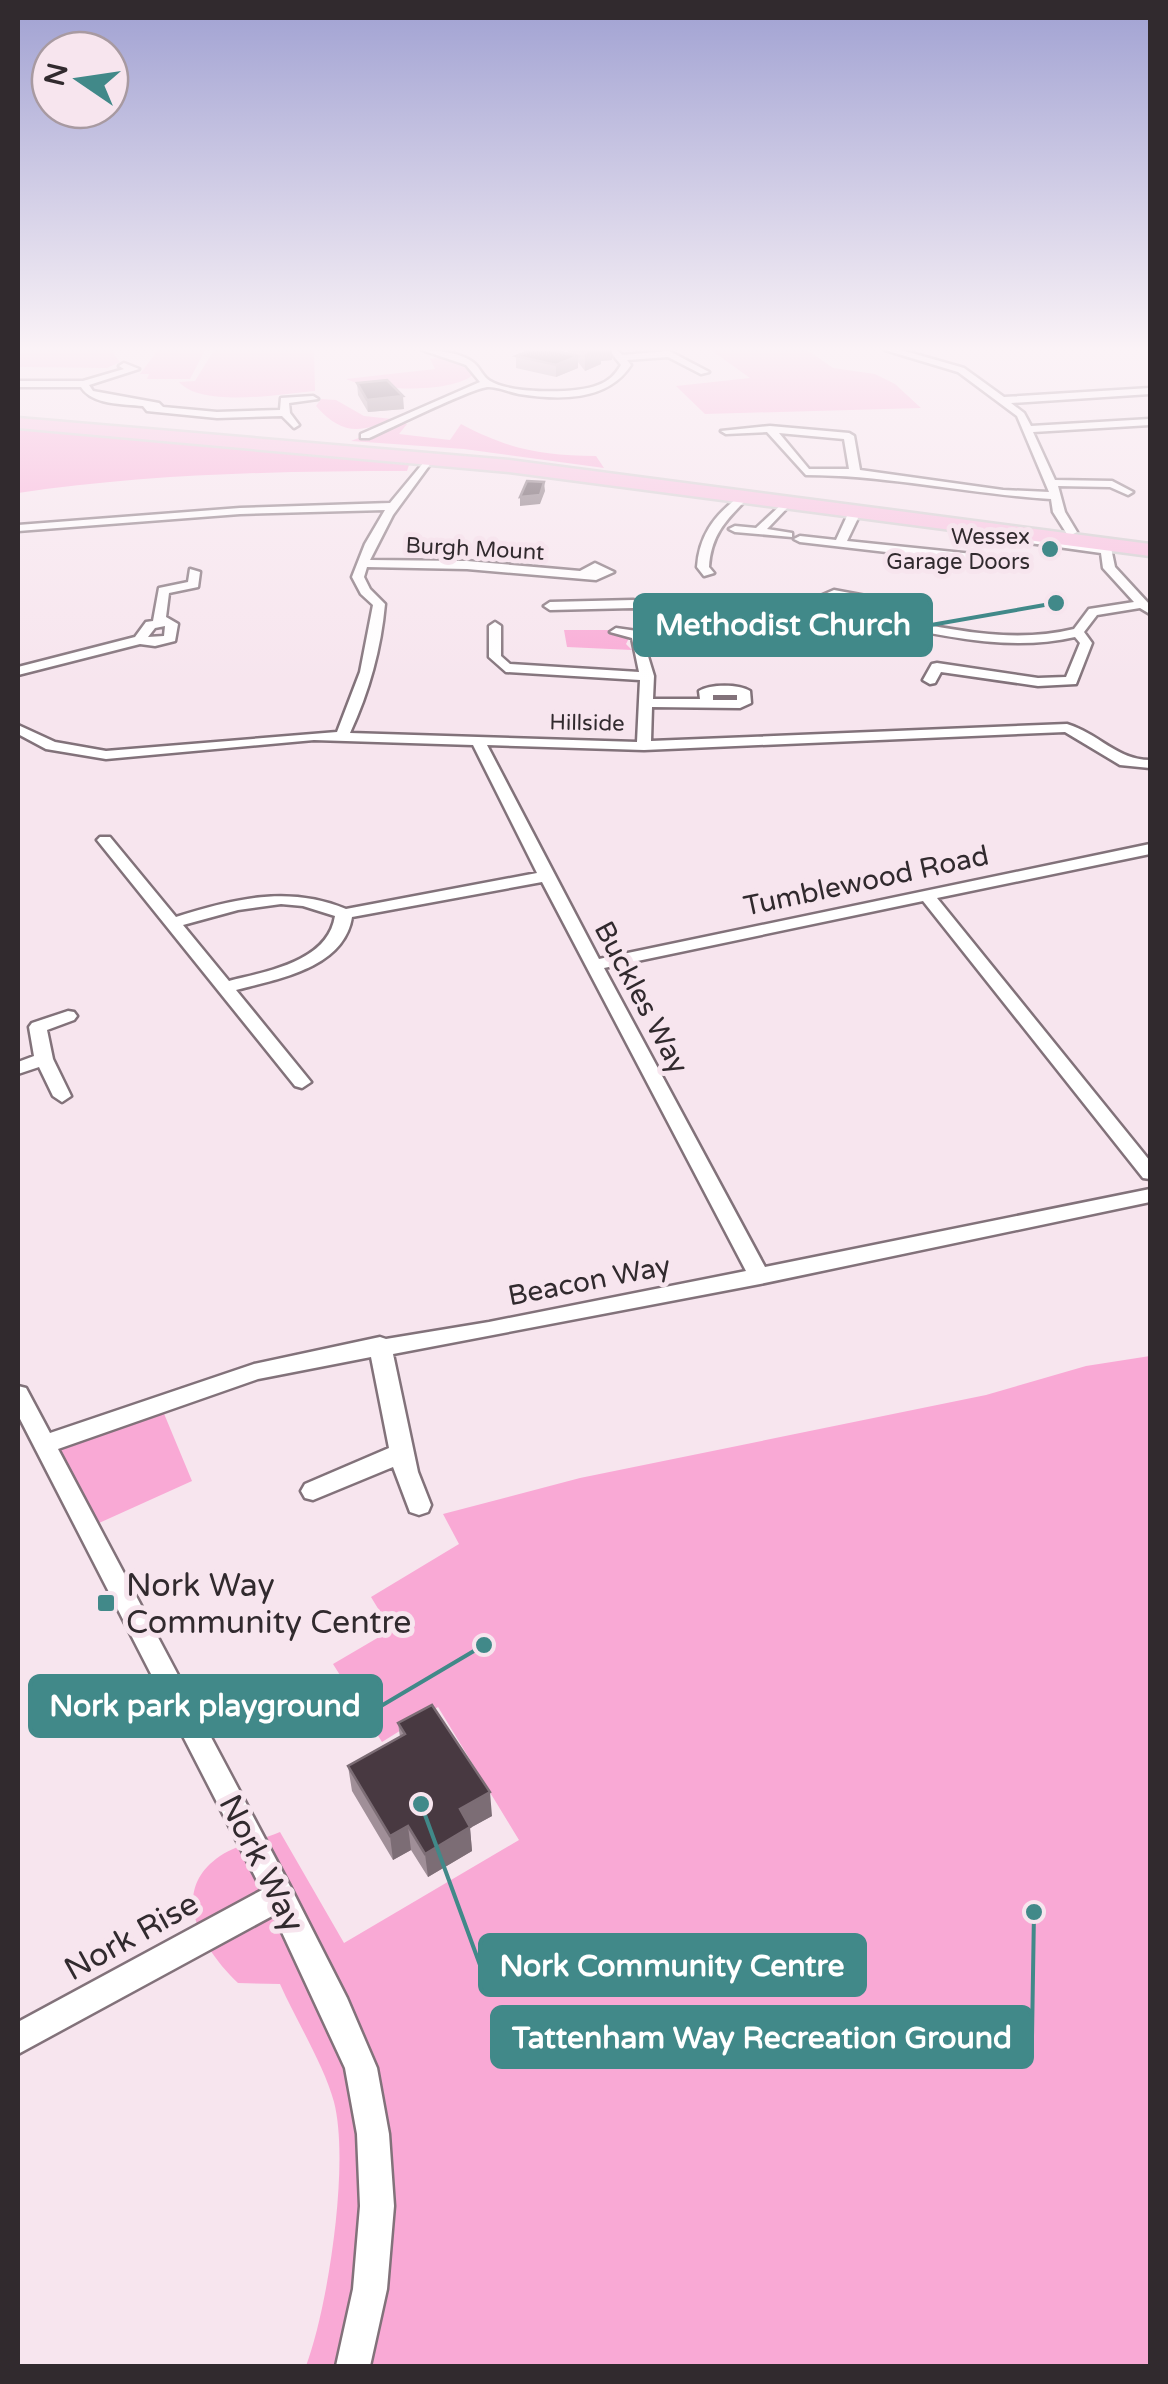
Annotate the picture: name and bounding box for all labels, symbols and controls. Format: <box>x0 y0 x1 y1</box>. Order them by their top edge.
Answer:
north arrow <box>30 30 130 130</box>
text: N <box>38 60 76 89</box>
place label: Wessex Garage Doors <box>886 524 1030 575</box>
street label: Burgh Mount <box>405 532 545 566</box>
marker: Wessex Garage Doors <box>1039 538 1061 560</box>
callout: Methodist Church <box>635 595 931 655</box>
text: Methodist Church <box>655 607 911 644</box>
street label: Hillside <box>549 709 625 737</box>
street label: Tumblewood Road <box>740 838 992 924</box>
street label: Buckles Way <box>587 915 695 1079</box>
street label: Beacon Way <box>505 1249 673 1313</box>
place label: Nork Way Community Centre <box>126 1567 411 1642</box>
marker: Nork Way Community Centre <box>95 1592 117 1614</box>
callout: Nork park playground <box>30 1676 381 1736</box>
text: Nork park playground <box>49 1688 361 1725</box>
street label: Nork Way <box>210 1789 312 1938</box>
street label: Nork Rise <box>58 1885 205 1989</box>
callout: Nork Community Centre <box>480 1935 865 1995</box>
text: Nork Community Centre <box>499 1948 845 1985</box>
callout: Tattenham Way Recreation Ground <box>492 2007 1032 2067</box>
text: Tattenham Way Recreation Ground <box>511 2020 1012 2057</box>

